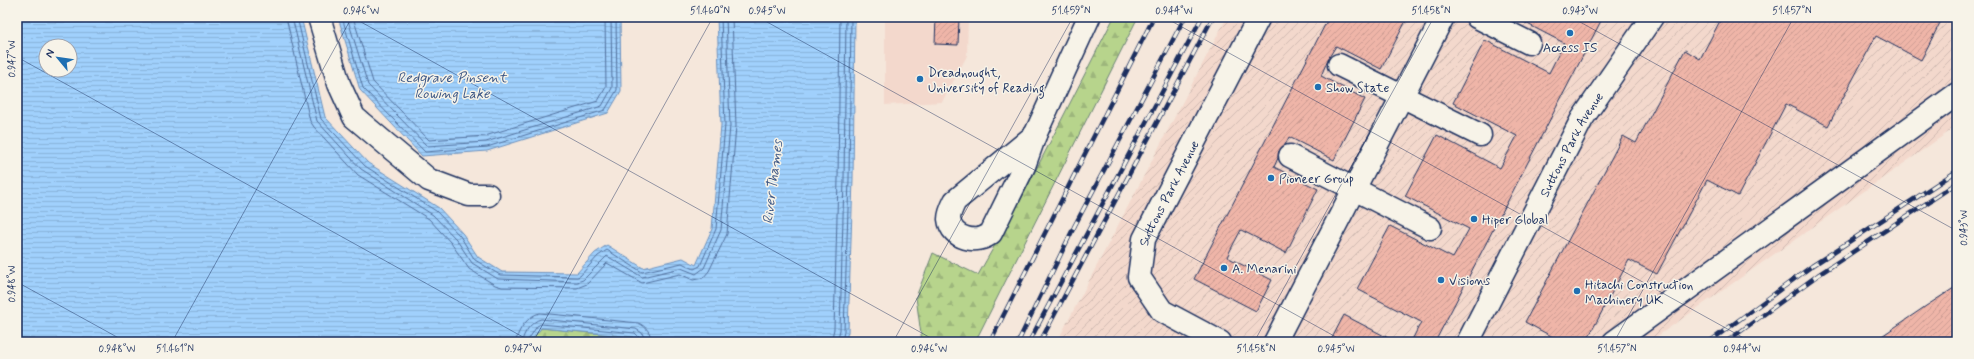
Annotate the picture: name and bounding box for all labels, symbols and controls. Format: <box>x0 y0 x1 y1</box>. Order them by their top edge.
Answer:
text: 0.946°W <box>343 4 379 18</box>
text: 51.460°N <box>690 4 730 18</box>
text: 0.945°W <box>749 4 785 18</box>
text: 51.459°N <box>1051 4 1091 18</box>
text: 0.944°W <box>1155 4 1193 18</box>
text: 51.458°N <box>1411 4 1451 18</box>
text: 0.943°W <box>1562 4 1598 18</box>
text: 51.457°N <box>1772 4 1812 18</box>
marker: Access IS <box>1565 28 1575 38</box>
north arrow <box>38 38 78 78</box>
place label: Access IS <box>1543 40 1598 57</box>
text: 0.947°W <box>5 41 19 77</box>
text: N <box>42 47 58 60</box>
place label: Dreadnought, University of Reading <box>928 65 1045 99</box>
water label: Redgrave Pinsent Rowing Lake <box>397 69 508 104</box>
marker: Dreadnought, University of Reading <box>915 74 925 84</box>
place label: Show State <box>1326 80 1389 97</box>
marker: Show State <box>1313 82 1323 92</box>
street label: Suttons Park Avenue <box>1537 89 1608 200</box>
water label: River Thames <box>759 138 787 225</box>
street label: Suttons Park Avenue <box>1136 138 1204 247</box>
place label: Pioneer Group <box>1279 171 1354 188</box>
marker: Pioneer Group <box>1266 173 1276 183</box>
text: 0.943°W <box>1957 210 1971 246</box>
place label: Hiper Global <box>1482 212 1548 229</box>
marker: Hiper Global <box>1469 214 1479 224</box>
place label: A. Menarini <box>1232 261 1296 278</box>
marker: A. Menarini <box>1219 263 1229 273</box>
text: 0.948°W <box>5 266 19 302</box>
place label: Visions <box>1449 273 1490 290</box>
marker: Visions <box>1436 275 1446 285</box>
place label: Hitachi Construction Machinery UK <box>1585 277 1693 309</box>
marker: Hitachi Construction Machinery UK <box>1572 286 1582 296</box>
text: 0.948°W <box>99 342 135 356</box>
text: 51.461°N <box>156 342 194 356</box>
text: 0.947°W <box>505 342 541 356</box>
text: 0.946°W <box>911 342 947 356</box>
text: 51.458°N <box>1236 342 1276 356</box>
text: 0.945°W <box>1318 342 1354 356</box>
text: 51.457°N <box>1597 342 1637 356</box>
text: 0.944°W <box>1723 342 1761 356</box>

